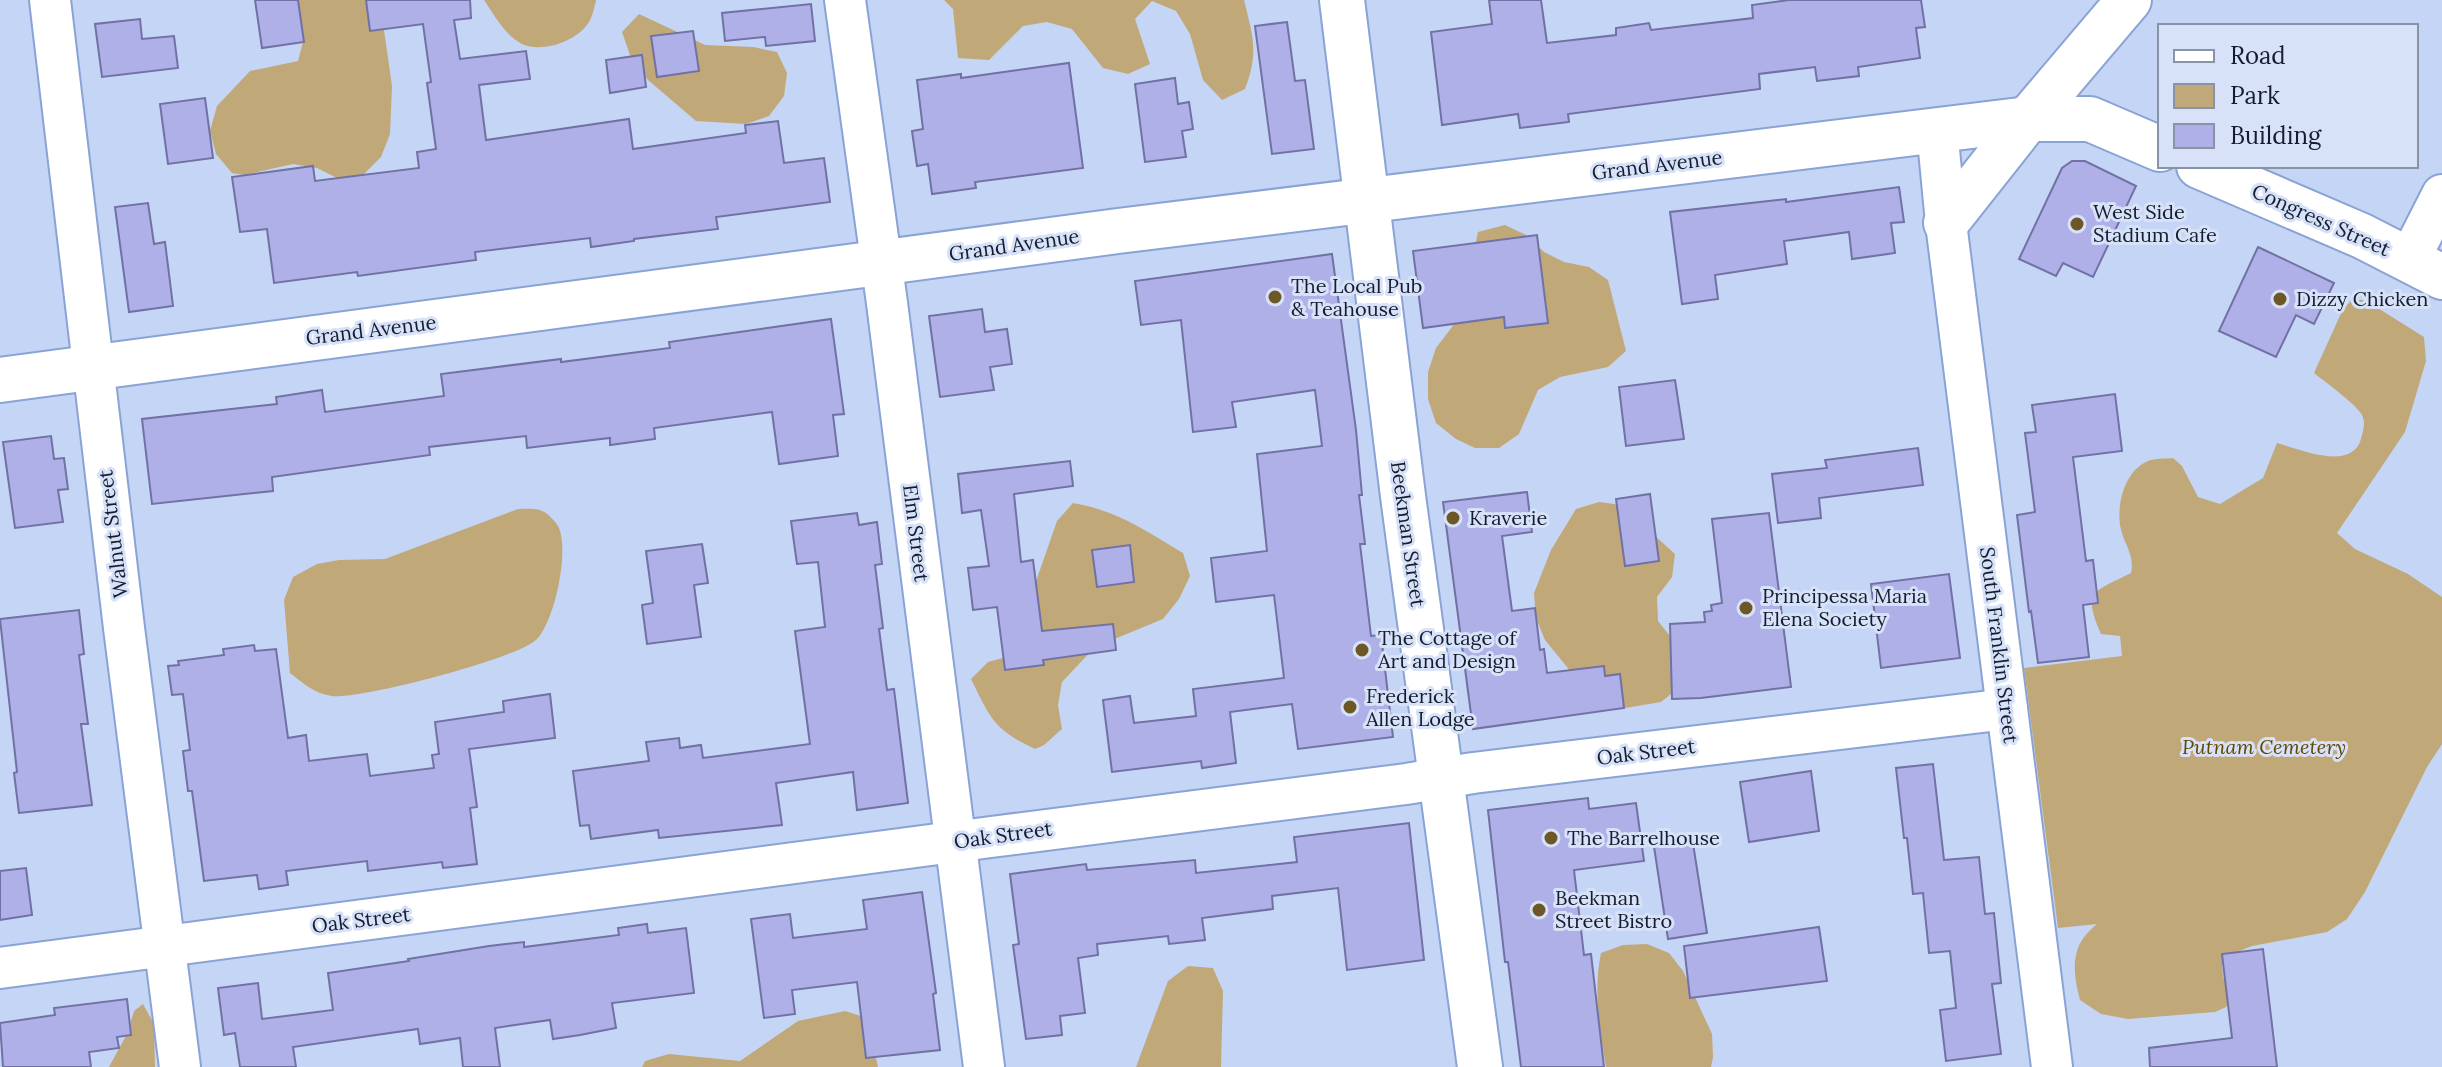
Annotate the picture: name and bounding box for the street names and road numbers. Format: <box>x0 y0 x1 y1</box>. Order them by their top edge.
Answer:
street label: Grand Avenue <box>1590 144 1724 185</box>
street label: Congress Street <box>2248 178 2394 261</box>
street label: Grand Avenue <box>947 223 1081 266</box>
street label: Grand Avenue <box>304 309 438 350</box>
street label: Beekman Street <box>1386 459 1431 609</box>
street label: Walnut Street <box>92 468 133 599</box>
street label: Elm Street <box>898 483 935 583</box>
street label: South Franklin Street <box>1975 545 2024 745</box>
street label: Oak Street <box>1595 733 1697 770</box>
street label: Oak Street <box>952 815 1054 854</box>
street label: Oak Street <box>310 901 412 938</box>

